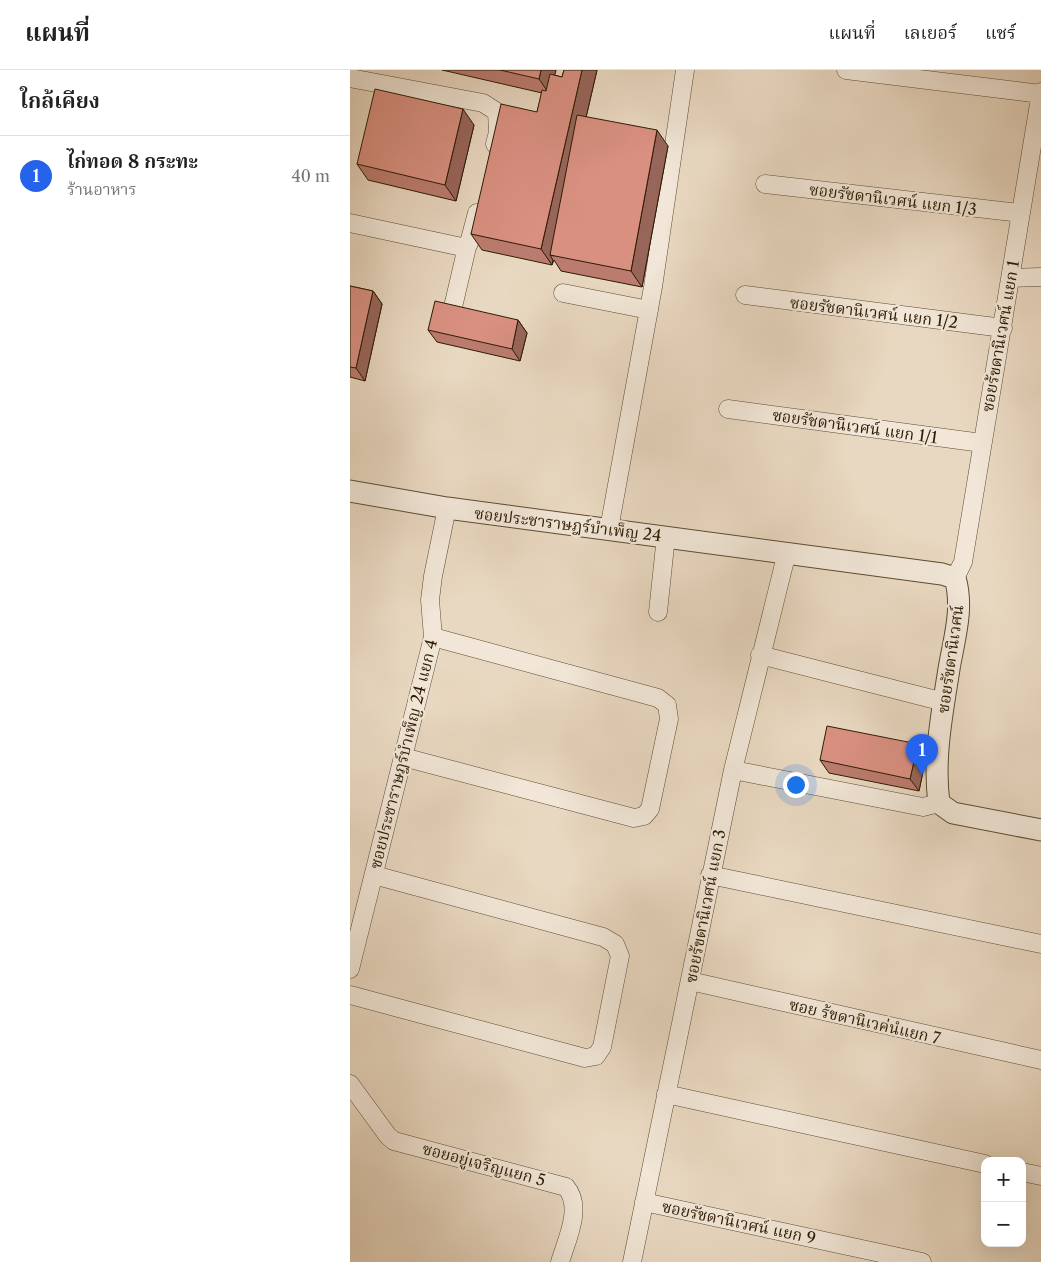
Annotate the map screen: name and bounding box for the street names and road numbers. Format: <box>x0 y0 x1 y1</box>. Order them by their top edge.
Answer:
street label: ซอยรัชดานิเวศน์ แยก 1/3 <box>808 179 978 219</box>
street label: ซอยร้ขดานิเวศน์ แยก 1 <box>977 258 1023 414</box>
street label: ซอยรัชดานิเวศน์ แยก 1/2 <box>789 292 959 332</box>
street label: ซอยรัชดานิเวศน์ แยก 1/1 <box>771 405 939 448</box>
street label: ซอยประชาราษฎร์บำเพ็ญ 24 <box>473 503 663 545</box>
street label: ซอยรัชดานิเวศน์ <box>933 604 967 714</box>
street label: ซอยประชาราษฎร์บำเพ็ญ 24 แยก 4 <box>365 637 441 871</box>
street label: ซอยร้ขดานิเวศน์ แยก 3 <box>680 828 730 984</box>
street label: ซอย ร้ขดานิเวค่นํแยก 7 <box>787 994 943 1048</box>
street label: ซอยอยู่เจริญแยก 5 <box>420 1138 548 1191</box>
street label: ซอยรัชดานิเวศน์ แยก 9 <box>660 1196 818 1248</box>

